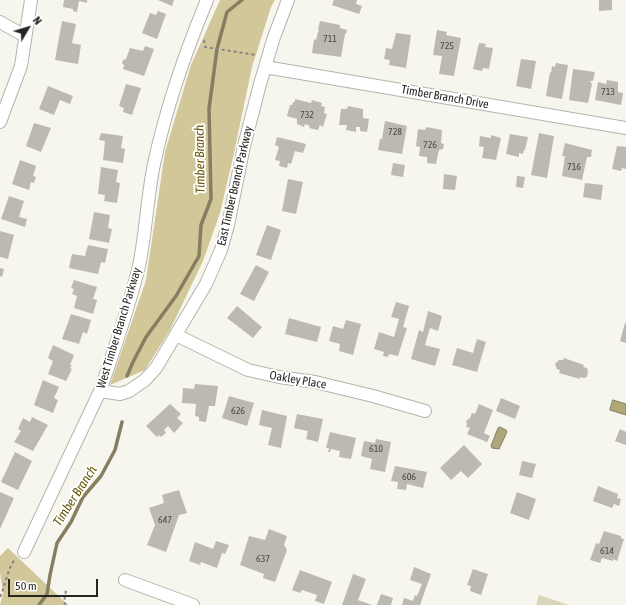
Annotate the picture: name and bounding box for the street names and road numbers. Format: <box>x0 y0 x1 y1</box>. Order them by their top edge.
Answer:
street label: Timber Branch Drive <box>400 82 490 112</box>
street label: East Timber Branch Parkway <box>214 125 256 247</box>
street label: West Timber Branch Parkway <box>94 266 144 390</box>
street label: Oakley Place <box>268 368 328 392</box>

